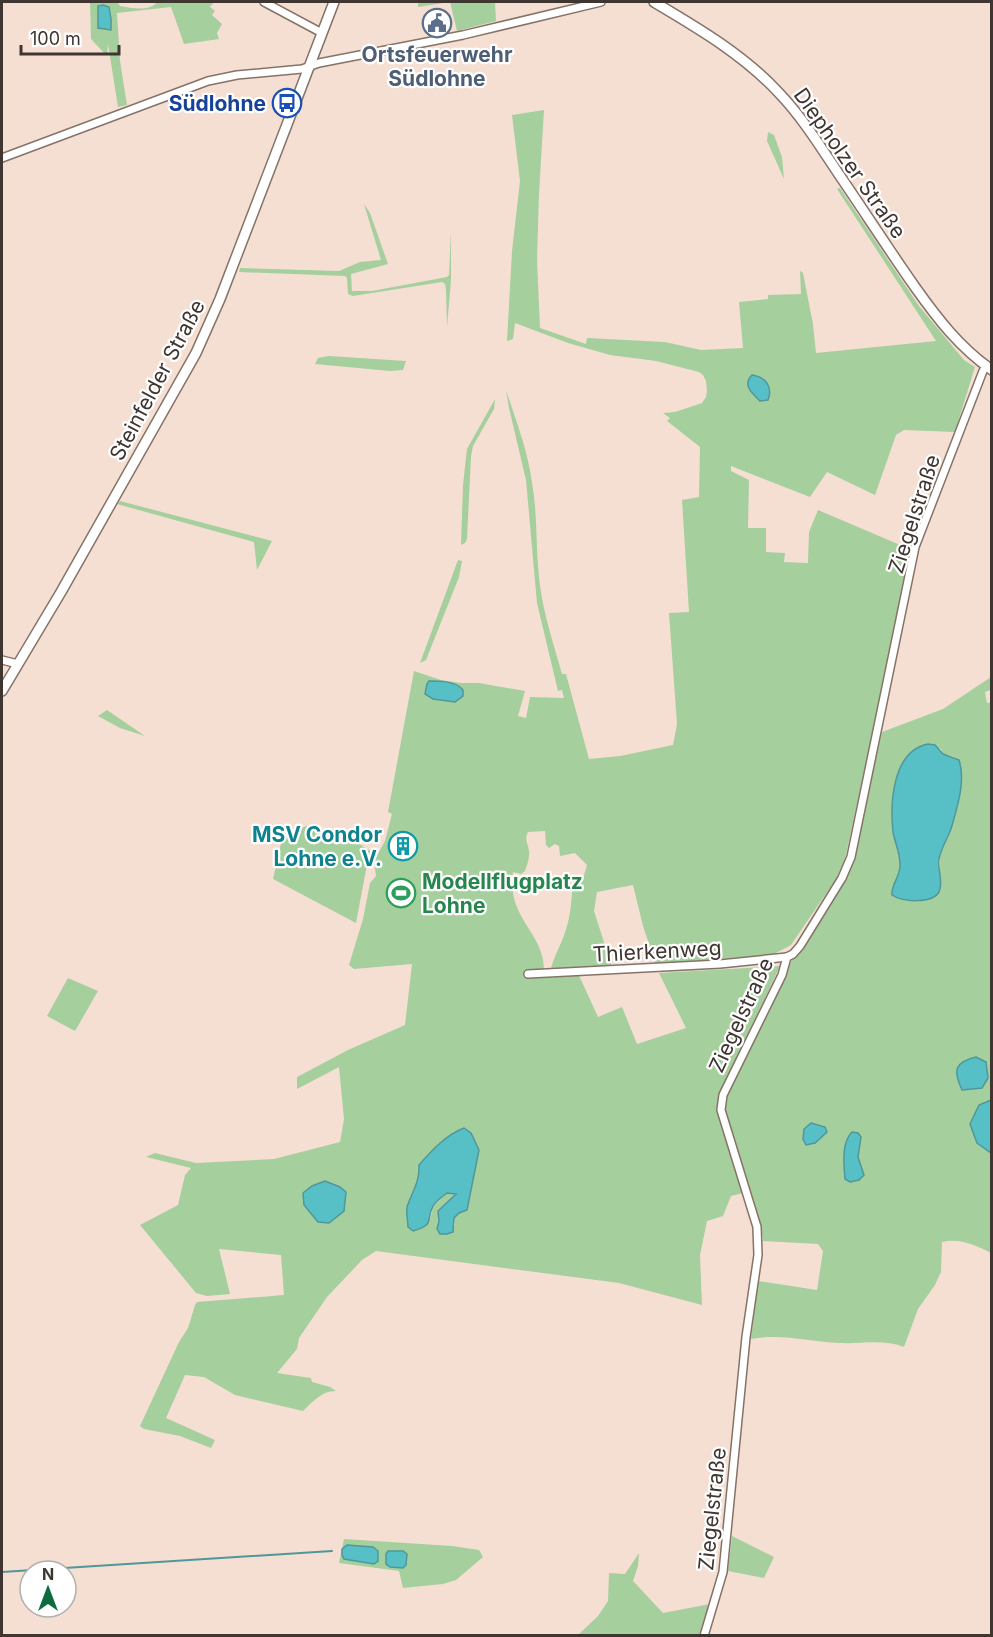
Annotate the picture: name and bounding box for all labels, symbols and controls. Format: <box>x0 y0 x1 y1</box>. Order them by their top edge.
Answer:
public building icon: Ortsfeuerwehr Südlohne <box>421 7 453 39</box>
scale bar <box>21 18 118 56</box>
text: 100 m <box>30 28 81 49</box>
place label: Ortsfeuerwehr Südlohne <box>362 42 513 91</box>
street label: Diepholzer Straße <box>789 83 911 243</box>
bus stop icon: Südlohne <box>271 87 303 119</box>
place label: Südlohne <box>169 91 266 116</box>
street label: Steinfelder Straße <box>104 295 210 465</box>
street label: Ziegelstraße <box>883 451 945 577</box>
place label: MSV Condor Lohne e.V. <box>252 822 382 871</box>
building icon: MSV Condor Lohne e.V. <box>387 830 419 862</box>
place label: Modellflugplatz Lohne <box>422 869 583 918</box>
sports icon: Modellflugplatz Lohne <box>385 877 417 909</box>
street label: Thierkenweg <box>592 935 722 967</box>
street label: Ziegelstraße <box>704 954 778 1076</box>
street label: Ziegelstraße <box>693 1446 731 1572</box>
north arrow <box>18 1559 78 1619</box>
text: N <box>42 1564 54 1584</box>

